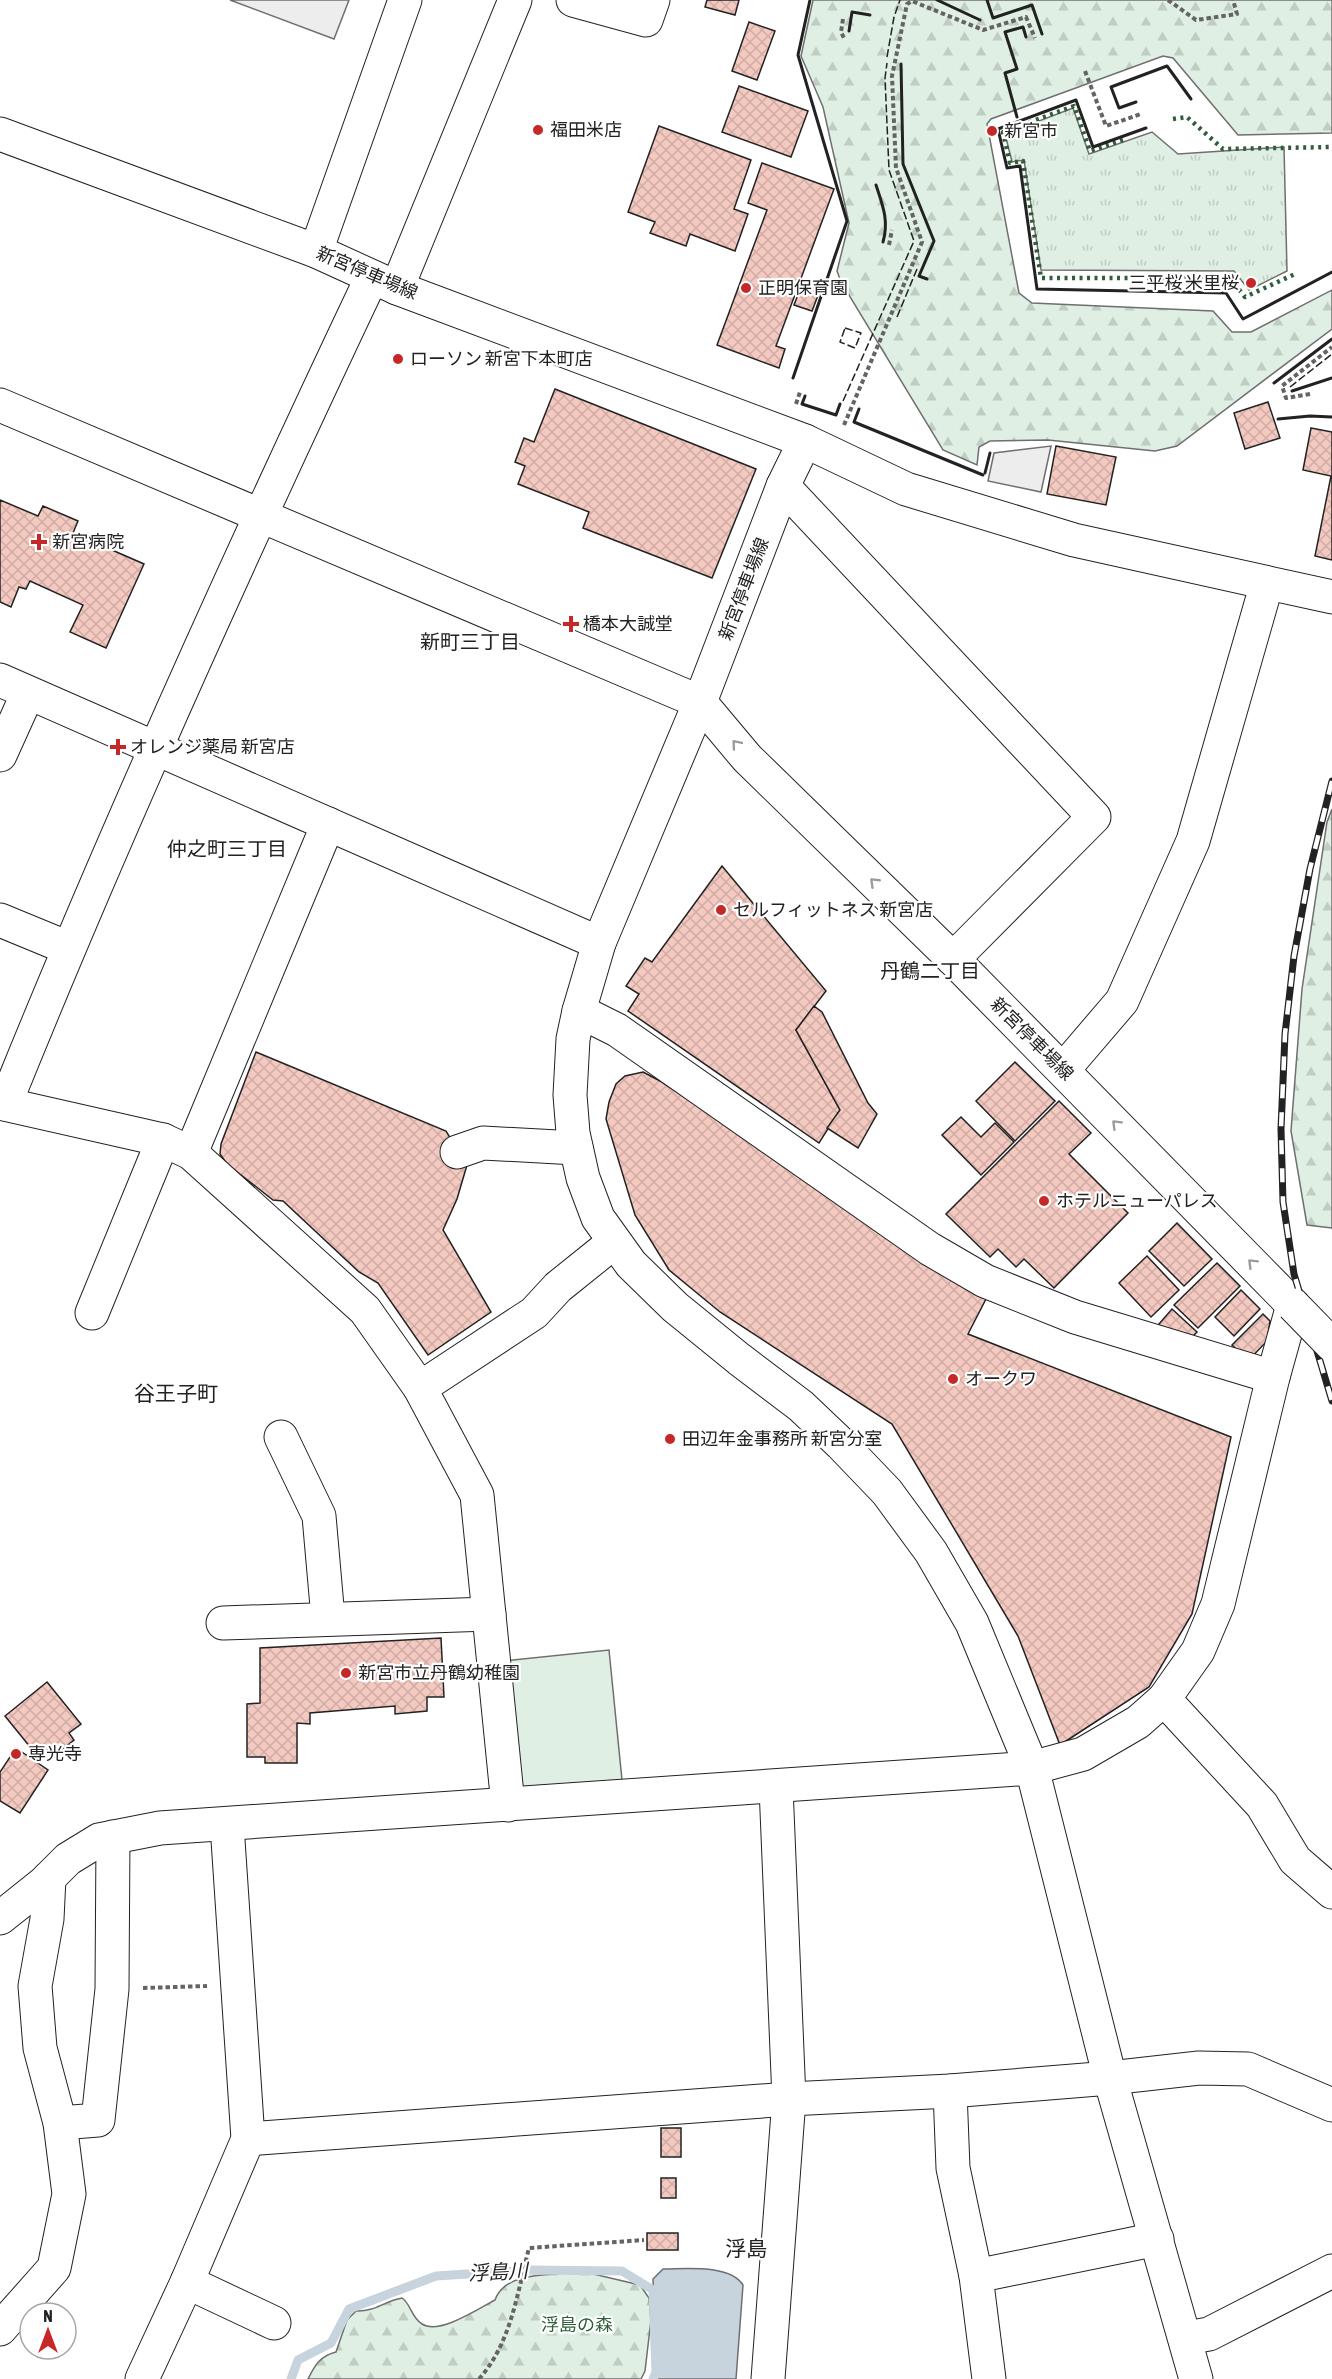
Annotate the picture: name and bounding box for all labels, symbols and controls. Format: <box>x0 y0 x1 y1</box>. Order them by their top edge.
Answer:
place label: 福田米店 <box>550 119 622 140</box>
place label: 新宮市 <box>1004 120 1058 141</box>
marker: 福田米店 <box>531 123 545 137</box>
marker: 新宮市 <box>985 124 999 138</box>
street label: 新宮停車場線 <box>313 242 421 303</box>
place label: 三平桜 米里桜 <box>1129 272 1239 293</box>
marker: 三平桜 米里桜 <box>1244 276 1258 290</box>
place label: 正明保育園 <box>758 277 848 298</box>
marker: 正明保育園 <box>739 281 753 295</box>
place label: ローソン 新宮下本町店 <box>410 348 592 369</box>
marker: ローソン 新宮下本町店 <box>391 352 405 366</box>
place label: 新宮病院 <box>52 531 124 552</box>
marker: 新宮病院 <box>30 533 48 551</box>
street label: 新宮停車場線 <box>714 535 773 643</box>
place label: 橋本大誠堂 <box>583 613 673 634</box>
marker: 橋本大誠堂 <box>564 617 578 631</box>
district label: 新町三丁目 <box>420 630 520 653</box>
place label: オレンジ薬局 新宮店 <box>130 736 294 757</box>
marker: オレンジ薬局 新宮店 <box>111 740 125 754</box>
one-way arrow <box>732 740 743 751</box>
district label: 仲之町三丁目 <box>167 837 287 860</box>
one-way arrow <box>871 879 882 890</box>
place label: セルフィットネス 新宮店 <box>733 899 933 920</box>
marker: セルフィットネス 新宮店 <box>714 903 728 917</box>
district label: 丹鶴二丁目 <box>880 959 980 982</box>
street label: 新宮停車場線 <box>987 993 1078 1084</box>
one-way arrow <box>1112 1121 1123 1132</box>
place label: ホテルニューパレス <box>1056 1190 1218 1211</box>
marker: ホテルニューパレス <box>1037 1194 1051 1208</box>
one-way arrow <box>1249 1260 1260 1271</box>
place label: オークワ <box>965 1368 1037 1389</box>
marker: オークワ <box>946 1372 960 1386</box>
district label: 谷王子町 <box>134 1381 218 1405</box>
place label: 田辺年金事務所 新宮分室 <box>682 1428 882 1449</box>
marker: 田辺年金事務所 新宮分室 <box>663 1432 677 1446</box>
place label: 新宮市立丹鶴幼稚園 <box>358 1662 520 1683</box>
marker: 新宮市立丹鶴幼稚園 <box>339 1666 353 1680</box>
place label: 専光寺 <box>28 1743 82 1764</box>
marker: 専光寺 <box>9 1747 23 1761</box>
district label: 浮島 <box>725 2236 767 2260</box>
water label: 浮島川 <box>467 2258 531 2285</box>
north arrow <box>18 2301 78 2361</box>
text: N <box>43 2307 53 2325</box>
park label: 浮島の森 <box>541 2314 613 2335</box>

